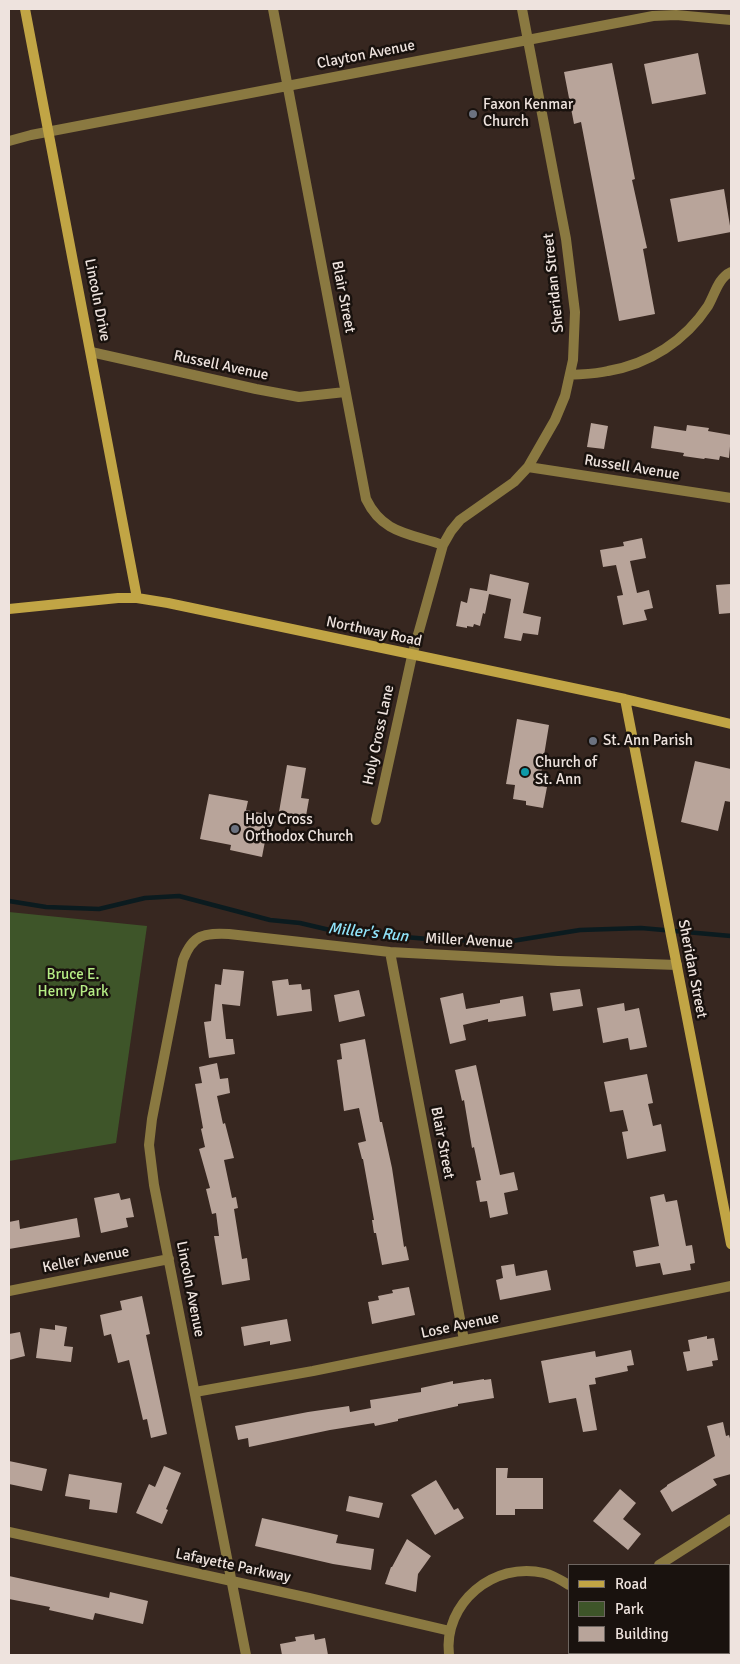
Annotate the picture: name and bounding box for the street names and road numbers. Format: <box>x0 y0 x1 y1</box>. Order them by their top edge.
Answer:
street label: Clayton Avenue <box>315 37 417 73</box>
street label: Sheridan Street <box>540 232 568 334</box>
street label: Lincoln Drive <box>80 257 114 343</box>
street label: Blair Street <box>327 259 359 335</box>
street label: Russell Avenue <box>172 347 270 385</box>
street label: Russell Avenue <box>583 452 681 484</box>
street label: Northway Road <box>324 613 424 651</box>
street label: Holy Cross Lane <box>360 683 398 787</box>
street label: Sheridan Street <box>674 918 710 1020</box>
street label: Miller Avenue <box>425 930 513 952</box>
street label: Blair Street <box>426 1105 458 1181</box>
street label: Lincoln Avenue <box>172 1239 208 1339</box>
street label: Keller Avenue <box>41 1243 131 1277</box>
street label: Lose Avenue <box>419 1309 501 1343</box>
street label: Lafayette Parkway <box>174 1545 292 1587</box>

